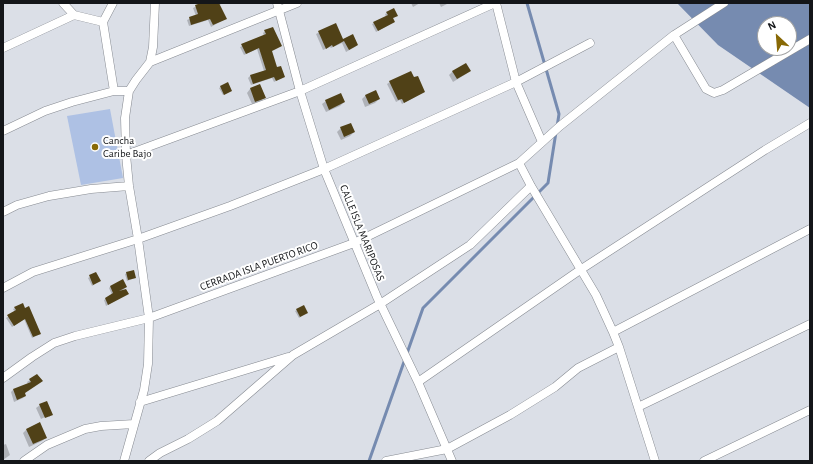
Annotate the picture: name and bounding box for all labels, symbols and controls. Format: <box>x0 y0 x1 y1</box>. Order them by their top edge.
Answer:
north arrow <box>757 16 797 56</box>
text: N <box>766 19 778 32</box>
place label: Cancha Caribe Bajo <box>103 134 152 160</box>
marker: Cancha Caribe Bajo <box>90 142 100 152</box>
street label: CALLE ISLA MARIPOSAS <box>337 183 387 283</box>
street label: CERRADA ISLA PUERTO RICO <box>198 239 320 293</box>

